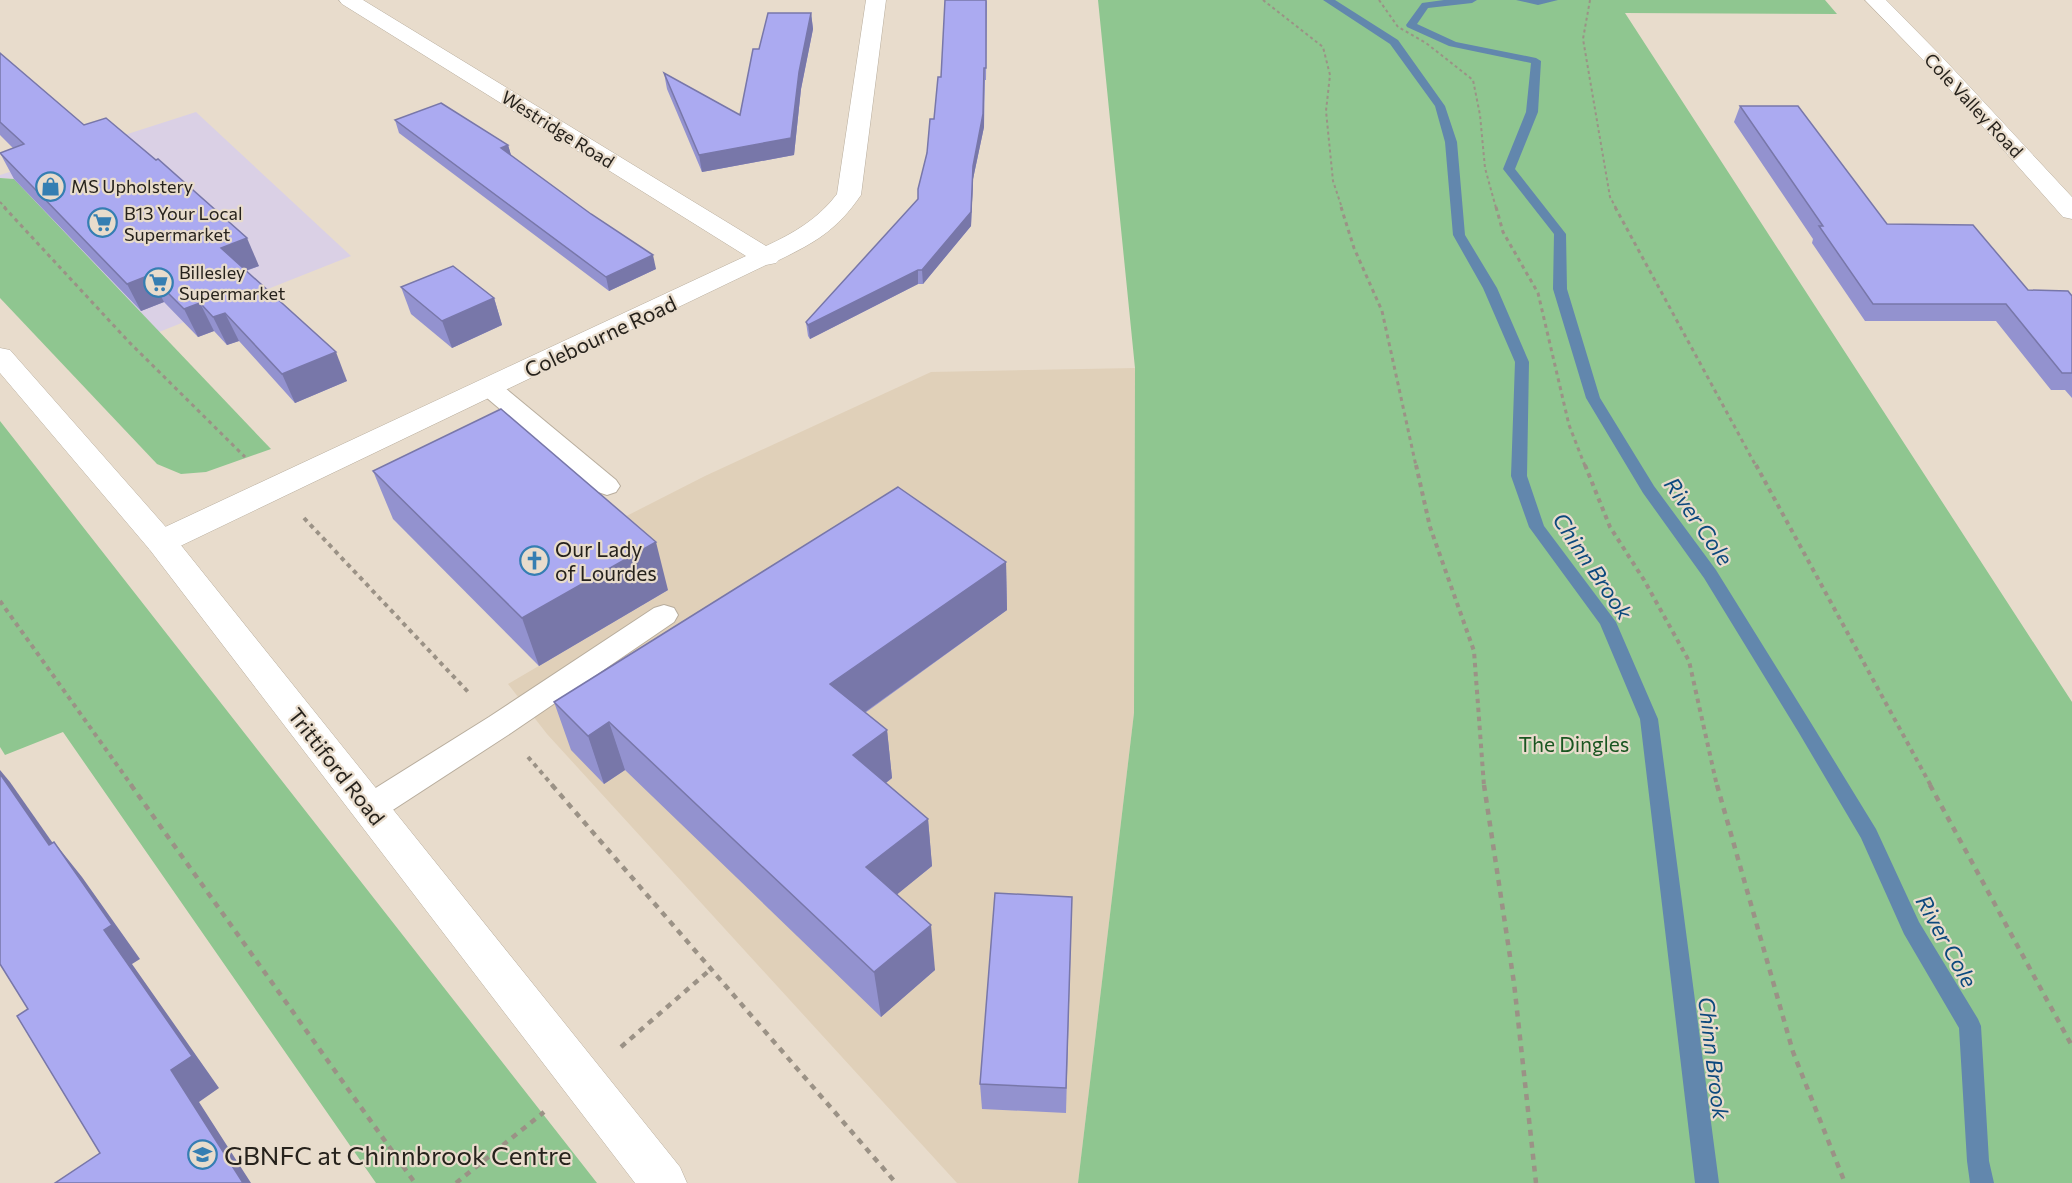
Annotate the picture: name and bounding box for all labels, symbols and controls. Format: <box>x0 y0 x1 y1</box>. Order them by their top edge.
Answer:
street label: Cole Valley Road <box>1920 48 2028 162</box>
street label: Westridge Road <box>498 86 618 172</box>
shop icon: MS Upholstery <box>34 170 66 202</box>
place label: MS Upholstery <box>71 175 193 197</box>
place label: B13 Your Local Supermarket <box>124 202 243 245</box>
supermarket icon: B13 Your Local Supermarket <box>87 207 119 239</box>
place label: Billesley Supermarket <box>179 261 285 304</box>
supermarket icon: Billesley Supermarket <box>142 266 174 298</box>
street label: Colebourne Road <box>520 290 680 382</box>
water label: River Cole <box>1659 472 1739 571</box>
water label: Chinn Brook <box>1547 507 1639 626</box>
place label: Our Lady of Lourdes <box>555 536 657 585</box>
church icon: Our Lady of Lourdes <box>518 544 550 576</box>
street label: Trittiford Road <box>284 702 390 830</box>
park label: The Dingles <box>1519 731 1629 756</box>
water label: River Cole <box>1911 890 1984 992</box>
water label: Chinn Brook <box>1693 995 1735 1122</box>
school or university icon: GBNFC at Chinnbrook Centre <box>187 1138 219 1170</box>
place label: GBNFC at Chinnbrook Centre <box>224 1139 572 1170</box>

